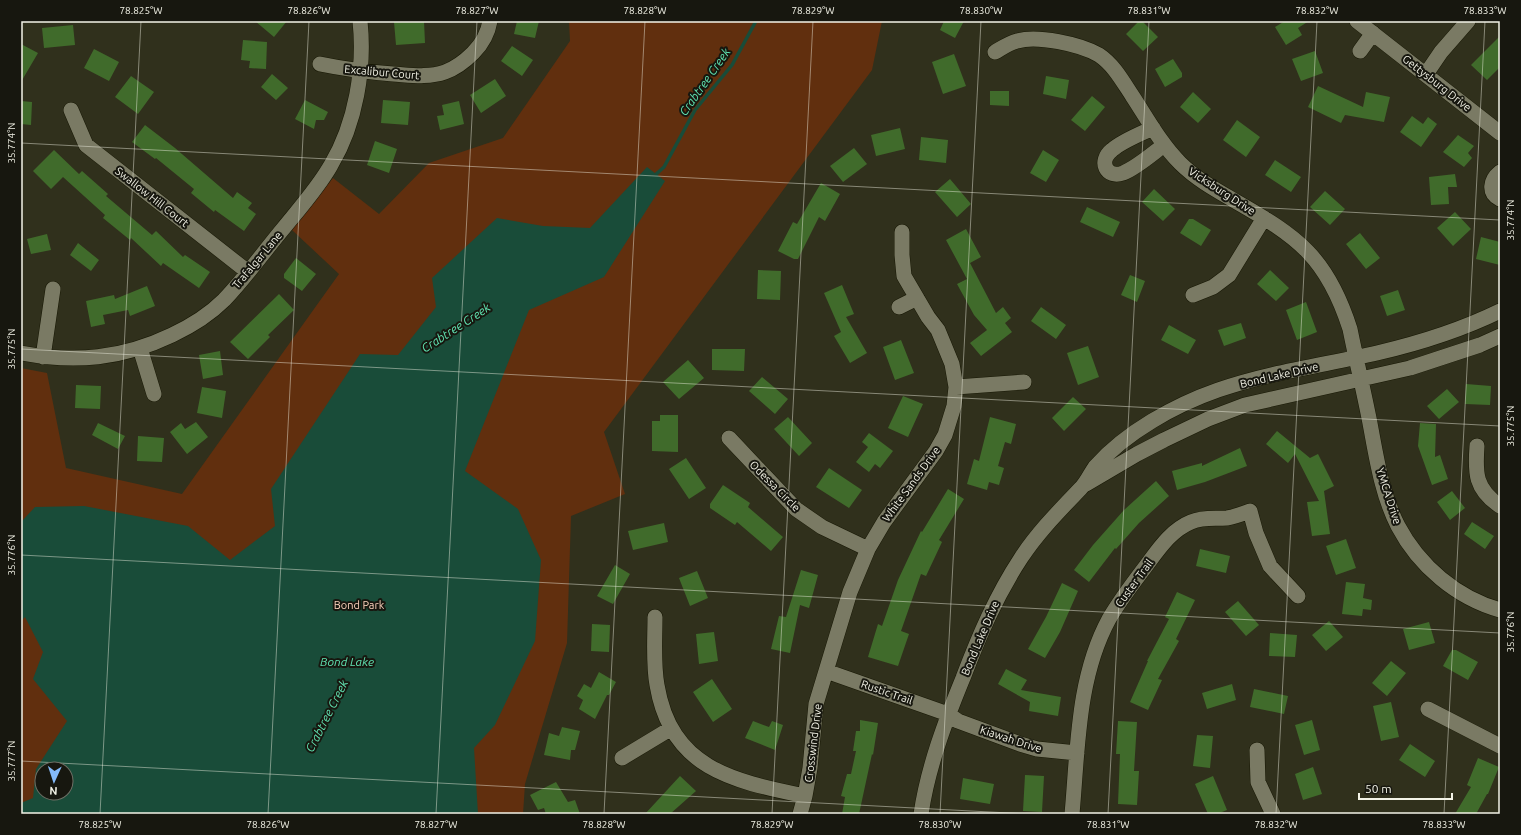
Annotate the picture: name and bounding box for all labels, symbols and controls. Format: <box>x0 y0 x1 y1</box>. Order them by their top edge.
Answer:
text: 78.825°W <box>119 5 163 16</box>
text: 78.826°W <box>287 5 331 16</box>
text: 78.827°W <box>455 5 499 16</box>
text: 78.828°W <box>623 5 667 16</box>
text: 78.829°W <box>791 5 835 16</box>
text: 78.830°W <box>959 5 1003 16</box>
text: 78.831°W <box>1127 5 1171 16</box>
text: 78.832°W <box>1295 5 1339 16</box>
text: 78.833°W <box>1463 5 1507 16</box>
water label: Crabtree Creek <box>676 45 733 118</box>
street label: Gettysburg Drive <box>1400 52 1474 114</box>
street label: Excalibur Court <box>344 63 421 81</box>
text: 35.774°N <box>6 122 17 164</box>
street label: Swallow Hill Court <box>113 165 192 230</box>
street label: Vicksburg Drive <box>1186 165 1258 217</box>
text: 35.774°N <box>1505 199 1516 241</box>
street label: Trafalgar Lane <box>230 229 284 291</box>
water label: Crabtree Creek <box>419 300 493 355</box>
text: 35.775°N <box>6 328 17 370</box>
street label: Bond Lake Drive <box>1239 360 1319 390</box>
text: 35.775°N <box>1505 405 1516 447</box>
street label: White Sands Drive <box>880 444 942 524</box>
street label: Odessa Circle <box>747 458 803 514</box>
street label: YMCA Drive <box>1374 466 1404 526</box>
text: 35.776°N <box>6 534 17 576</box>
street label: Custer Trail <box>1113 557 1155 609</box>
park label: Bond Park <box>334 599 385 611</box>
street label: Bond Lake Drive <box>959 599 1001 677</box>
text: 35.776°N <box>1505 611 1516 653</box>
water label: Bond Lake <box>320 655 374 668</box>
water label: Crabtree Creek <box>303 677 351 754</box>
street label: Rustic Trail <box>860 678 914 706</box>
street label: Crosswind Drive <box>802 703 824 783</box>
street label: Kiawah Drive <box>979 723 1043 755</box>
text: 35.777°N <box>6 740 17 782</box>
north arrow <box>34 761 74 801</box>
scale bar <box>1359 775 1452 801</box>
text: 50 m <box>1365 782 1392 795</box>
text: N <box>49 785 58 797</box>
text: 78.825°W <box>78 819 122 830</box>
text: 78.826°W <box>246 819 290 830</box>
text: 78.827°W <box>414 819 458 830</box>
text: 78.828°W <box>582 819 626 830</box>
text: 78.829°W <box>750 819 794 830</box>
text: 78.830°W <box>918 819 962 830</box>
text: 78.831°W <box>1086 819 1130 830</box>
text: 78.832°W <box>1254 819 1298 830</box>
text: 78.833°W <box>1422 819 1466 830</box>

